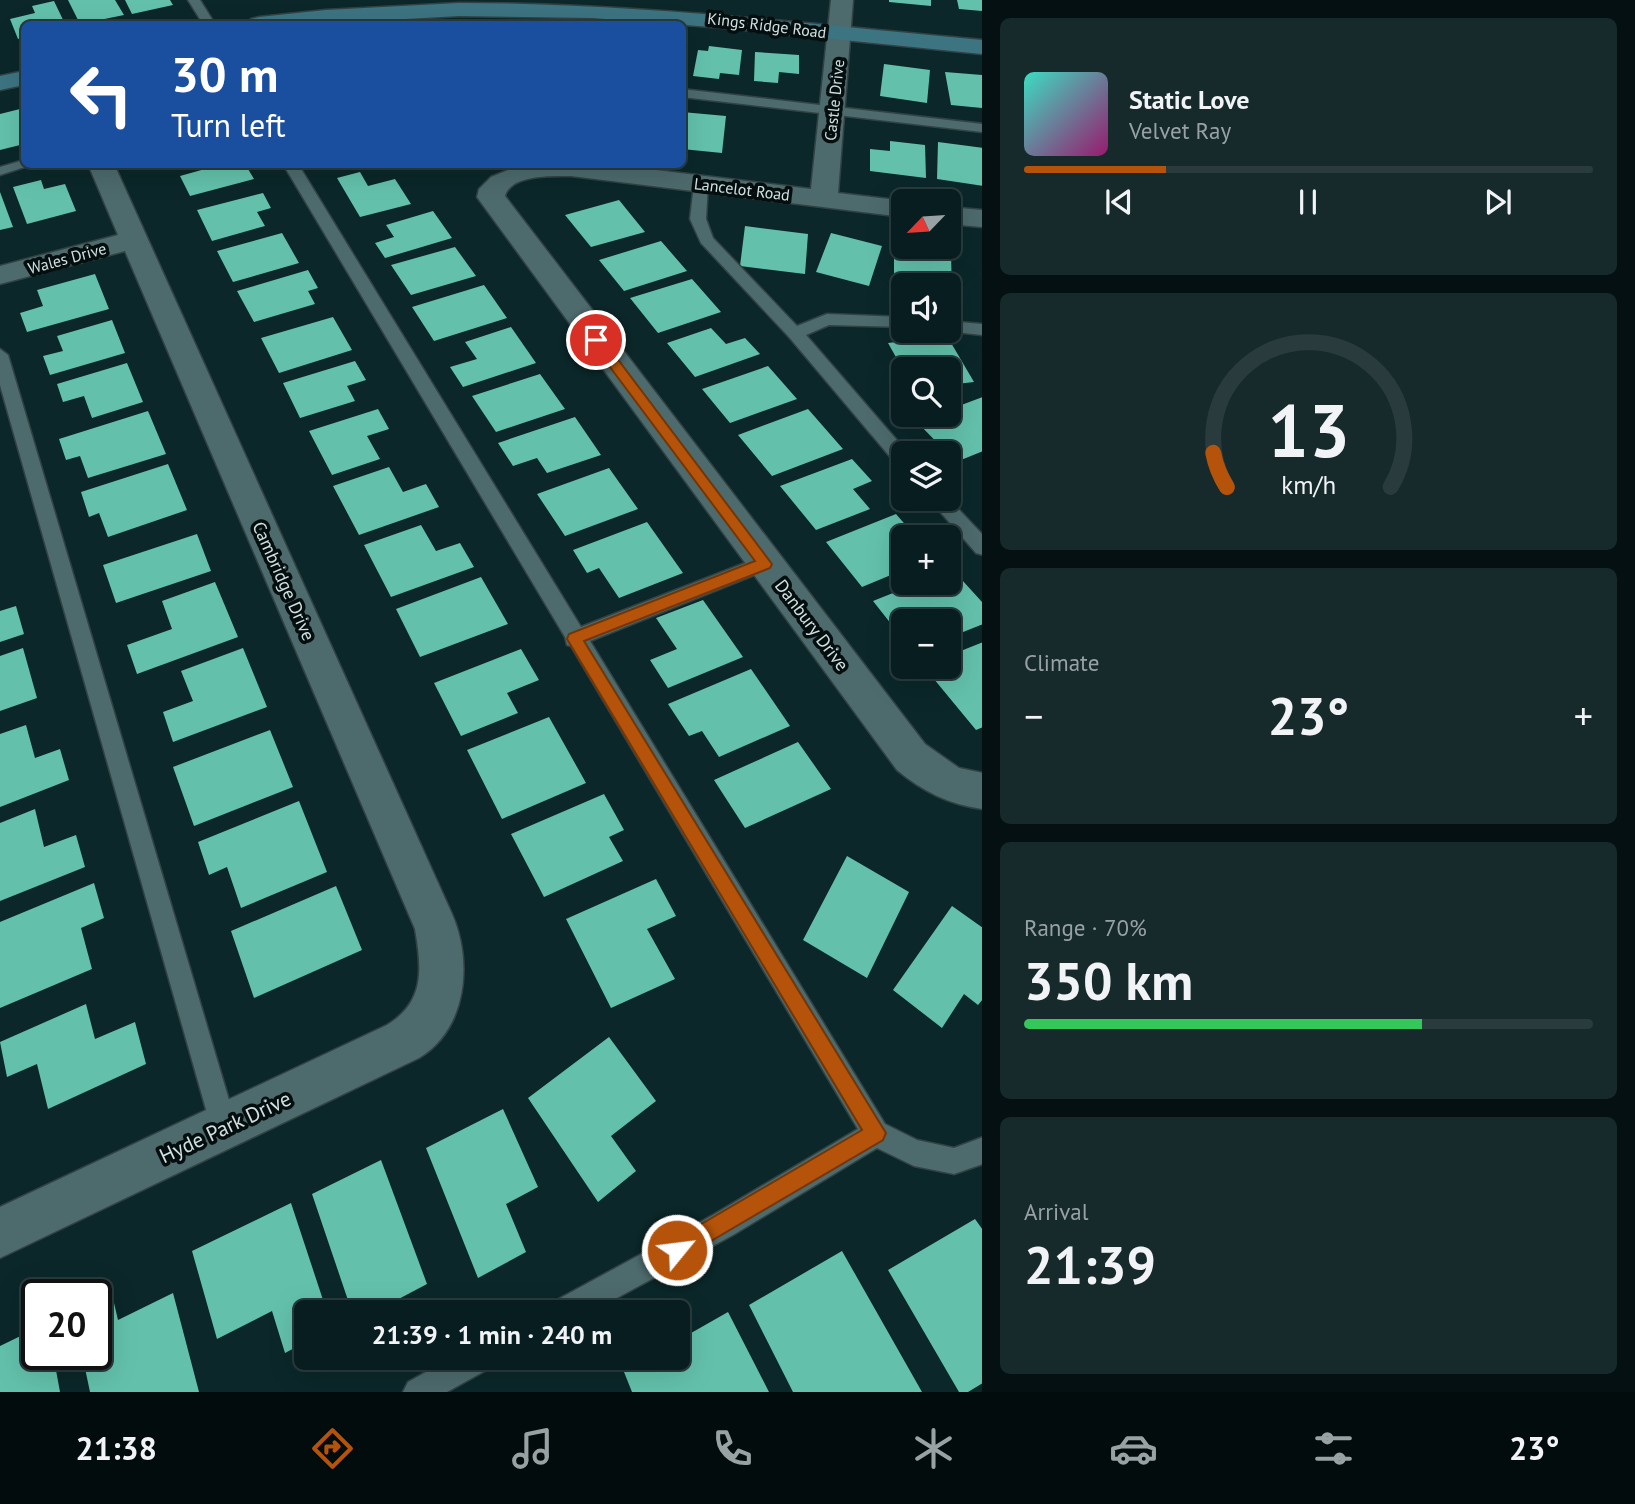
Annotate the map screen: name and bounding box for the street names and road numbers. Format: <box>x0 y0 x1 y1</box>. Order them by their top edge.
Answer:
street label: Kings Ridge Road <box>706 8 828 42</box>
street label: Castle Drive <box>820 58 848 142</box>
street label: Lancelot Road <box>693 173 791 205</box>
street label: Wales Drive <box>26 238 108 278</box>
street label: Cambridge Drive <box>247 518 321 644</box>
street label: Danbury Drive <box>770 575 854 675</box>
street label: Hyde Park Drive <box>155 1085 295 1169</box>

